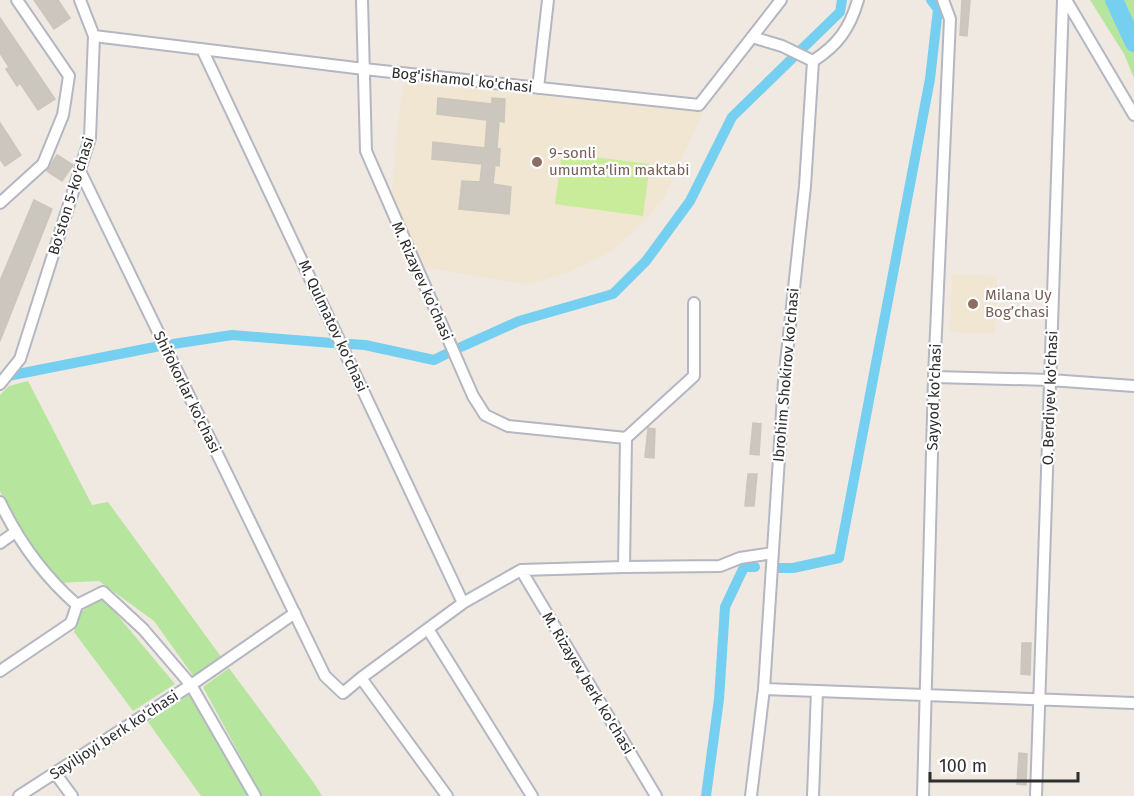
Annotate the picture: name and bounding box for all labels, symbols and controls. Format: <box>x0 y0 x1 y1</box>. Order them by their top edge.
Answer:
street label: Bog'ishamol ko'chasi <box>391 64 533 96</box>
street label: Bo'ston 5-ko'chasi <box>44 135 98 257</box>
place label: 9-sonli umumta'lim maktabi <box>549 144 690 179</box>
marker: 9-sonli umumta'lim maktabi <box>530 155 544 169</box>
street label: M. Rizayev ko'chasi <box>388 219 456 343</box>
street label: M. Qulmatov ko'chasi <box>295 257 371 395</box>
place label: Milana Uy Bog’chasi <box>985 286 1052 321</box>
street label: Ibrohim Shokirov ko'chasi <box>769 287 803 463</box>
marker: Milana Uy Bog’chasi <box>966 297 980 311</box>
street label: Shifokorlar ko'chasi <box>150 328 224 456</box>
street label: O. Berdiyev ko'chasi <box>1039 330 1061 466</box>
street label: Sayyod ko'chasi <box>923 343 945 451</box>
street label: M. Rizayev berk ko'chasi <box>538 609 638 757</box>
street label: Sayiljoyi berk ko'chasi <box>46 687 182 783</box>
scale bar <box>930 745 1078 783</box>
text: 100 m <box>939 755 987 777</box>

